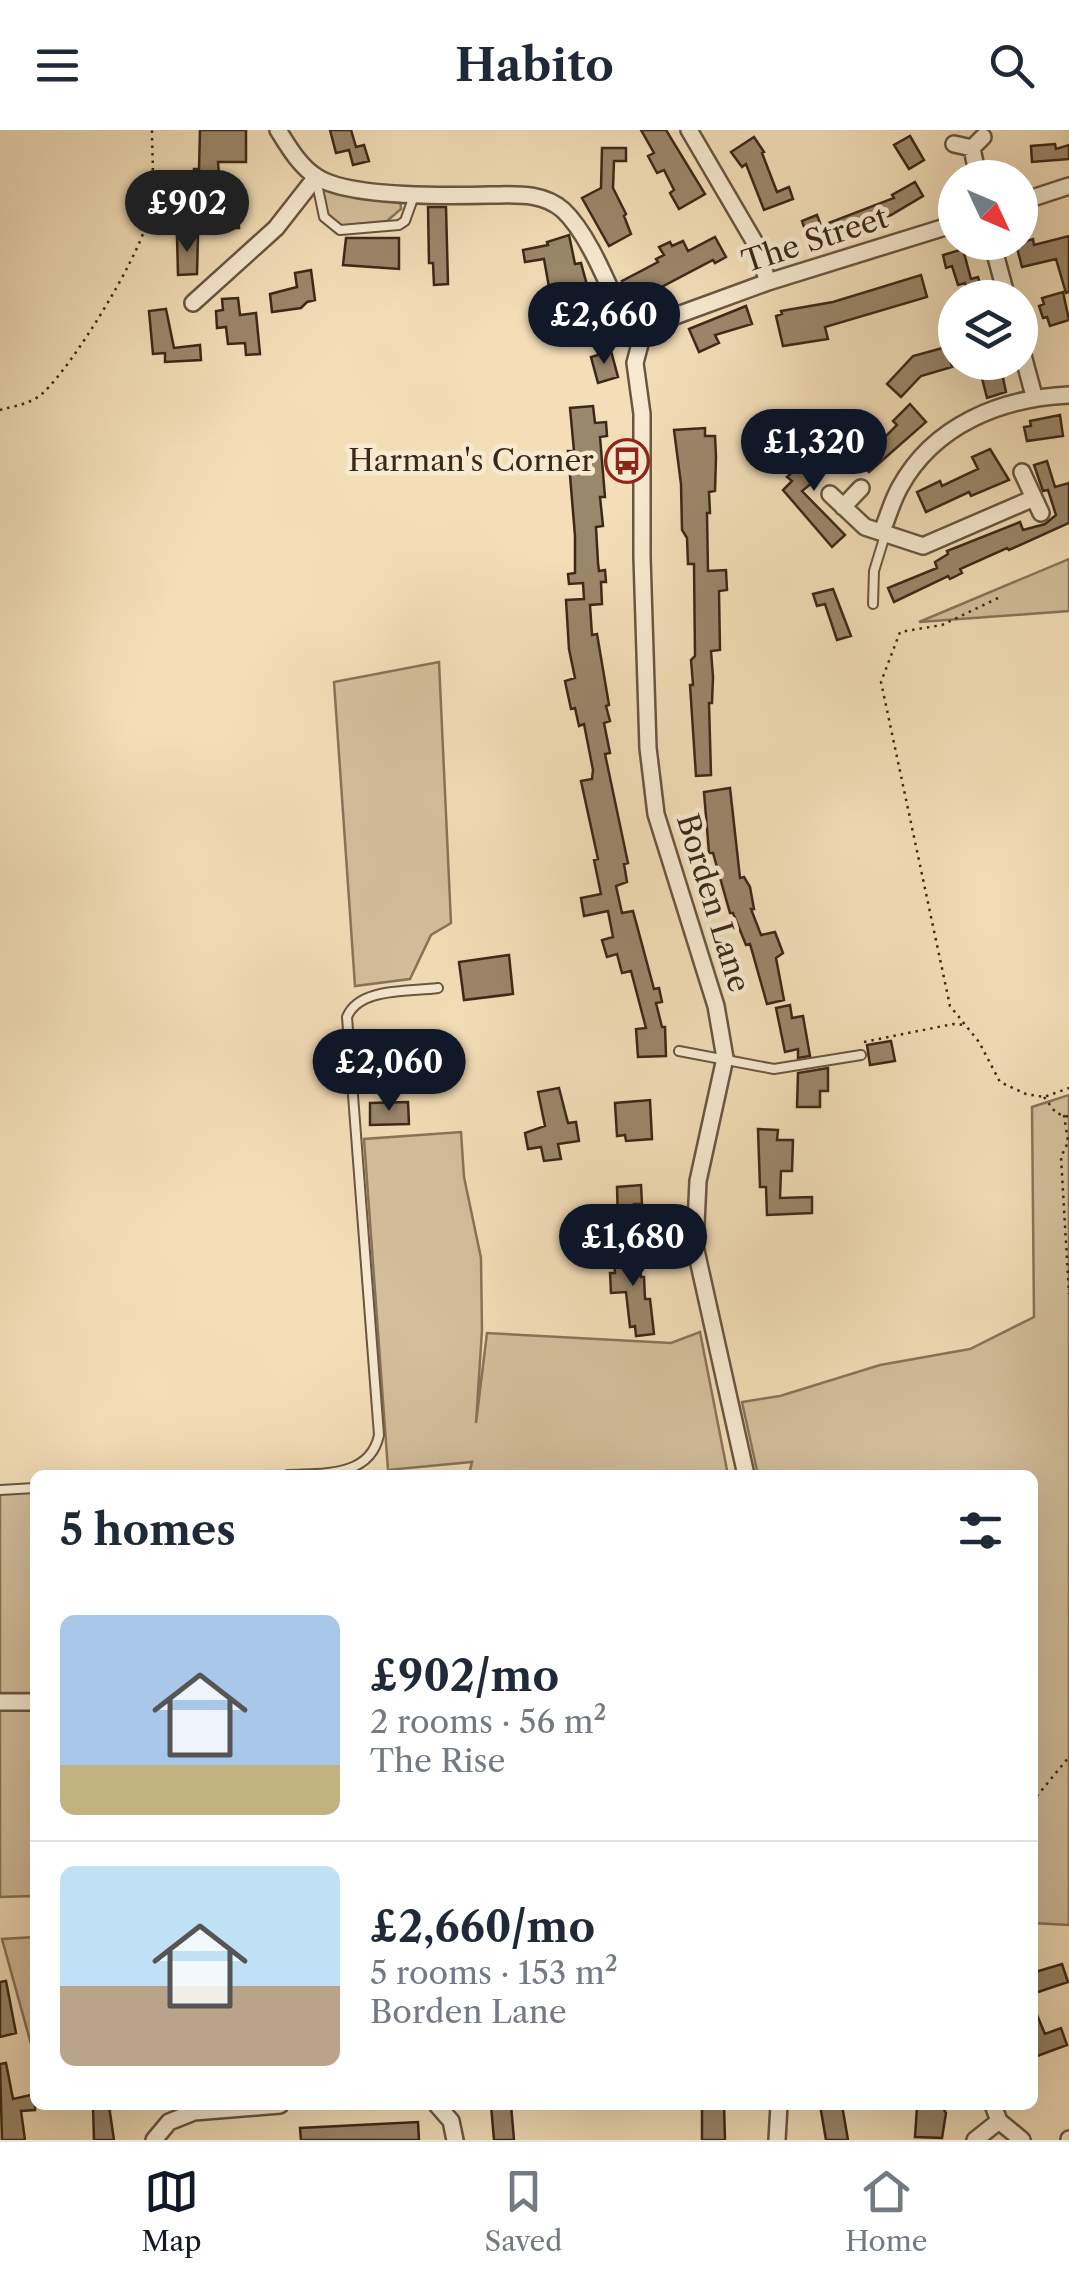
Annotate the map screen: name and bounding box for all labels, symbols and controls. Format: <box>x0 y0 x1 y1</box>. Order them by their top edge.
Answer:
text: Habito <box>455 37 614 93</box>
icon: menu <box>30 38 85 93</box>
icon: search <box>984 38 1039 93</box>
north arrow <box>938 160 1038 260</box>
map controls <box>938 160 1038 380</box>
pin: £902 <box>128 170 246 255</box>
text: £902 <box>147 183 227 222</box>
street label: The Street <box>737 198 893 280</box>
button: layers <box>938 280 1038 380</box>
pin: £2,660 <box>523 282 685 367</box>
text: £2,660 <box>550 295 658 334</box>
pin: £1,320 <box>733 409 895 494</box>
text: £1,320 <box>763 422 865 461</box>
bus stop icon: Harman's Corner <box>604 438 650 484</box>
place label: Harman's Corner <box>348 442 594 479</box>
street label: Borden Lane <box>669 809 758 996</box>
pin: £2,060 <box>308 1029 470 1114</box>
text: £2,060 <box>335 1042 443 1081</box>
pin: £1,680 <box>552 1204 714 1289</box>
text: £1,680 <box>581 1217 685 1256</box>
icon: filters <box>953 1503 1008 1558</box>
text: 5 homes <box>60 1504 236 1556</box>
text: £902/mo <box>370 1650 559 1702</box>
icon: home <box>140 1655 260 1775</box>
text: 2 rooms · 56 m² <box>370 1702 607 1741</box>
text: The Rise <box>370 1741 505 1780</box>
text: £2,660/mo <box>370 1901 595 1953</box>
icon: home <box>140 1906 260 2026</box>
text: 5 rooms · 153 m² <box>370 1953 618 1992</box>
text: Borden Lane <box>370 1992 567 2031</box>
tab: Map <box>141 2164 202 2258</box>
tab: Saved <box>485 2164 562 2258</box>
tab: Home <box>845 2164 928 2258</box>

